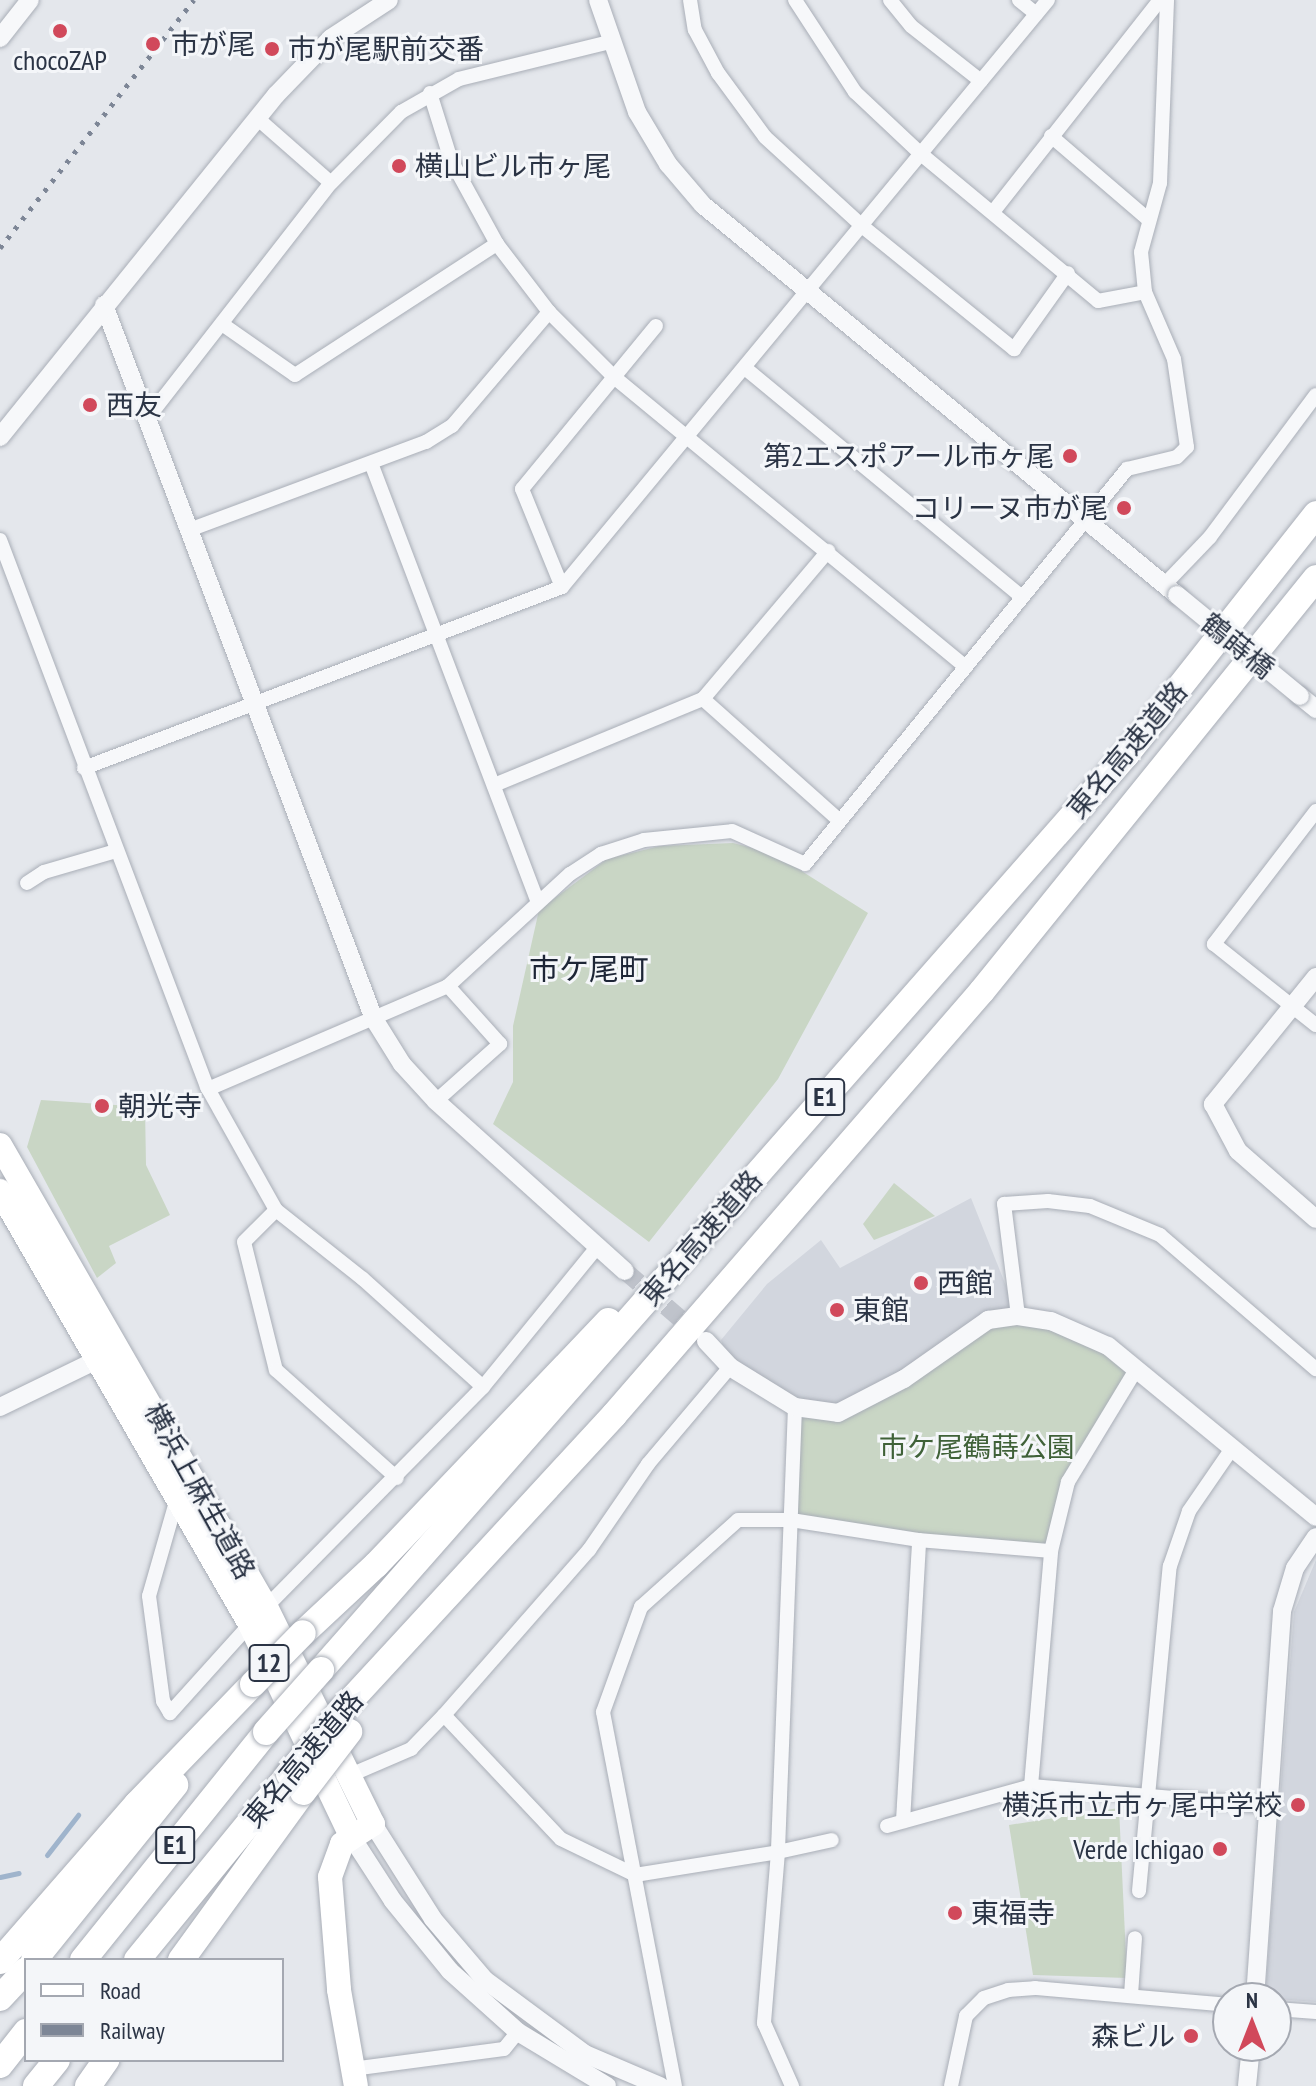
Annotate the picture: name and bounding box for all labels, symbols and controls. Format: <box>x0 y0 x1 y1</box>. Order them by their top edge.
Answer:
marker: chocoZAP <box>51 22 69 40</box>
place label: 市が尾 <box>171 27 255 61</box>
place label: 市が尾駅前交番 <box>288 32 484 66</box>
marker: 市が尾 <box>142 33 164 55</box>
marker: 市が尾駅前交番 <box>263 40 281 58</box>
place label: chocoZAP <box>13 43 107 77</box>
place label: 横山ビル市ヶ尾 <box>415 149 611 183</box>
marker: 横山ビル市ヶ尾 <box>390 157 408 175</box>
place label: 西友 <box>106 388 162 422</box>
marker: 西友 <box>81 396 99 414</box>
place label: 第2エスポアール市ヶ尾 <box>763 439 1054 473</box>
marker: 第2エスポアール市ヶ尾 <box>1061 447 1079 465</box>
place label: コリーヌ市が尾 <box>912 491 1108 525</box>
marker: コリーヌ市が尾 <box>1115 499 1133 517</box>
street label: 鶴蒔橋 <box>1195 607 1281 685</box>
street label: 東名高速道路 <box>1060 675 1194 825</box>
district label: 市ケ尾町 <box>529 951 649 987</box>
road number: E1 <box>805 1075 845 1119</box>
place label: 朝光寺 <box>118 1089 202 1123</box>
marker: 朝光寺 <box>93 1097 111 1115</box>
street label: 東名高速道路 <box>633 1164 769 1312</box>
place label: 西館 <box>937 1266 993 1300</box>
marker: 西館 <box>912 1274 930 1292</box>
place label: 東館 <box>853 1293 909 1327</box>
marker: 東館 <box>828 1301 846 1319</box>
street label: 横浜上麻生道路 <box>138 1397 262 1585</box>
park label: 市ケ尾鶴蒔公園 <box>879 1430 1075 1464</box>
road number: 12 <box>247 1641 291 1685</box>
street label: 東名高速道路 <box>236 1684 370 1834</box>
place label: 横浜市立市ヶ尾中学校 <box>1002 1788 1282 1822</box>
marker: 横浜市立市ヶ尾中学校 <box>1289 1796 1307 1814</box>
road number: E1 <box>155 1823 195 1867</box>
place label: Verde Ichigao <box>1073 1832 1204 1866</box>
marker: Verde Ichigao <box>1211 1840 1229 1858</box>
place label: 東福寺 <box>971 1896 1055 1930</box>
marker: 東福寺 <box>946 1904 964 1922</box>
legend <box>24 1958 284 2062</box>
text: Road <box>100 1975 141 2006</box>
north arrow <box>1212 1982 1292 2062</box>
text: N <box>1246 1986 1258 2014</box>
text: Railway <box>100 2015 165 2046</box>
place label: 森ビル <box>1091 2019 1175 2053</box>
marker: 森ビル <box>1182 2027 1200 2045</box>

